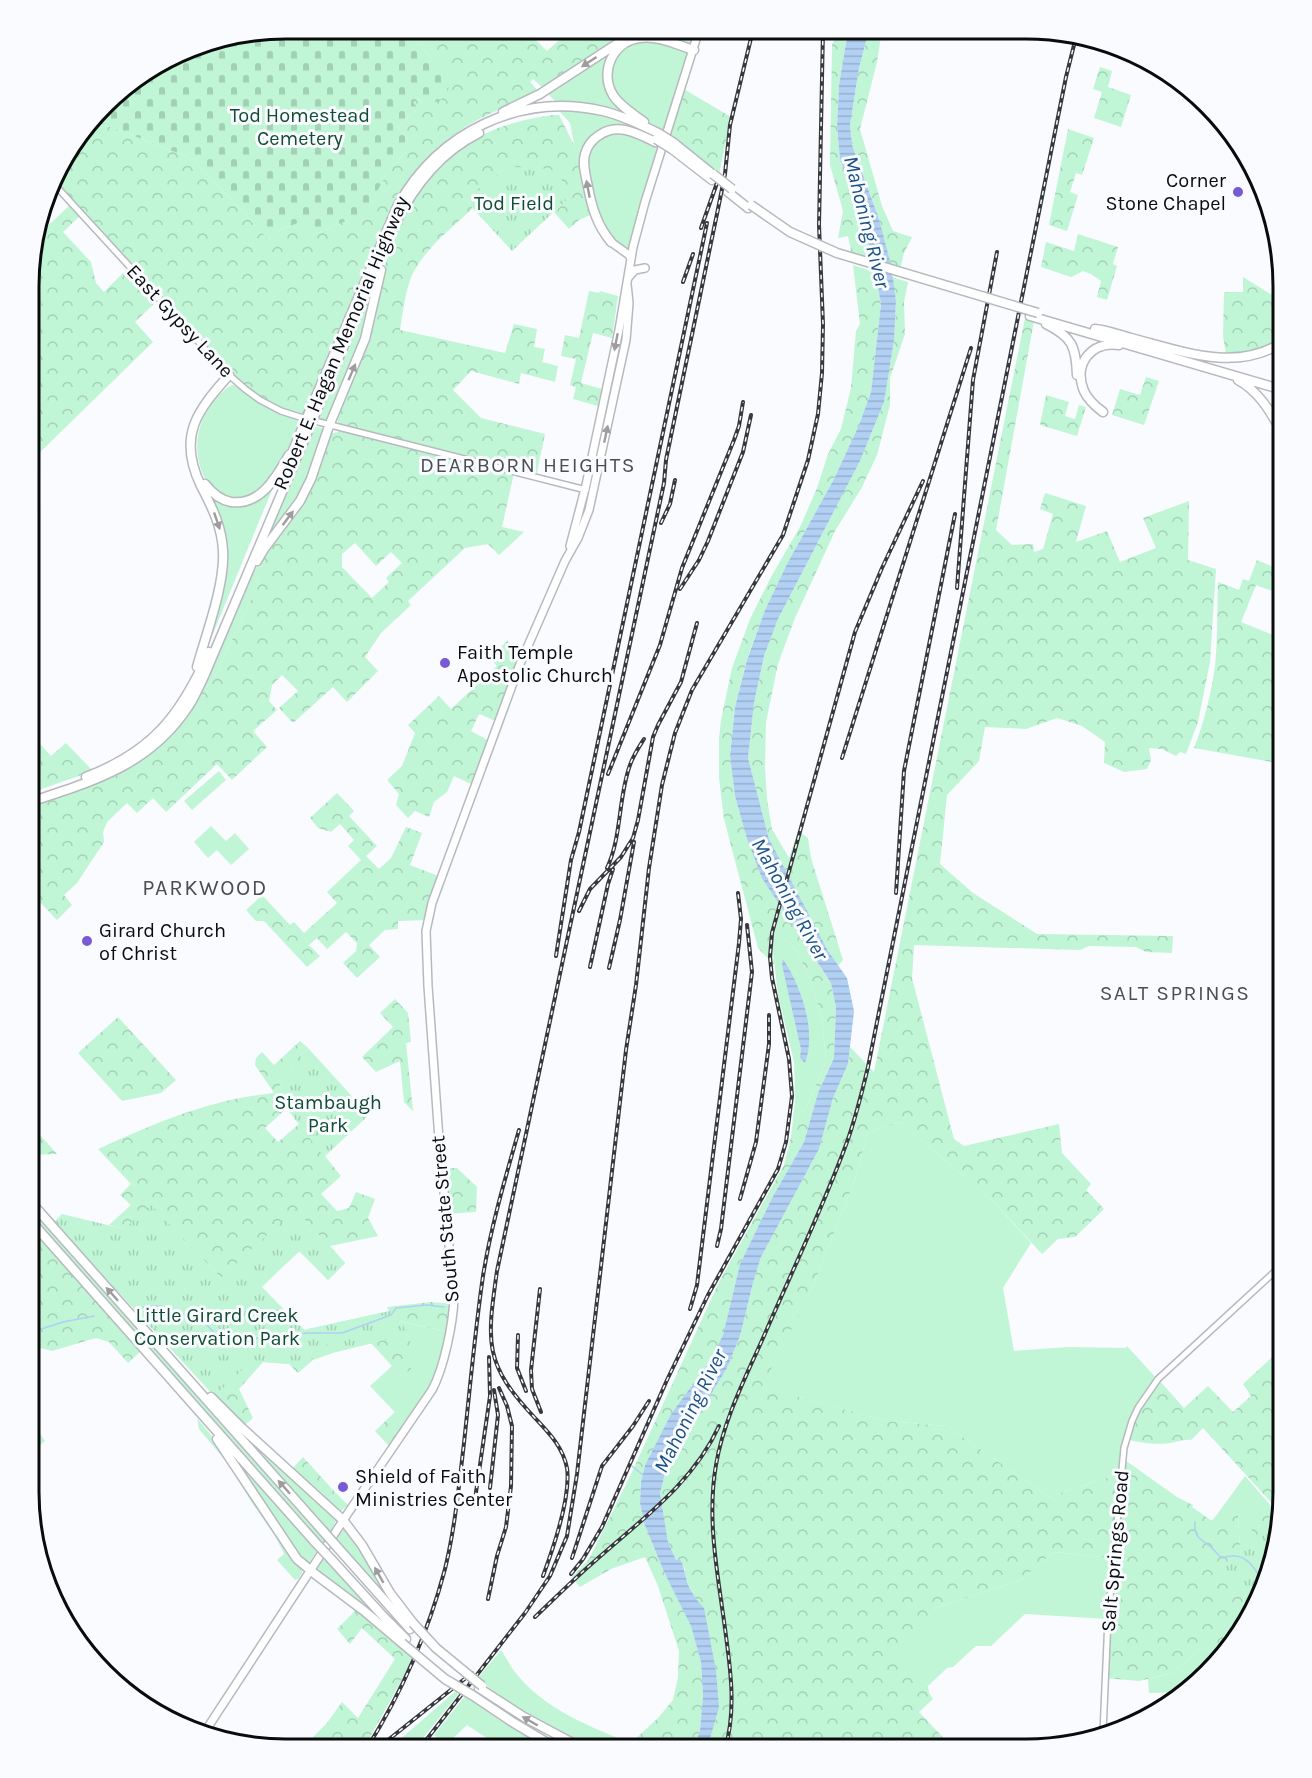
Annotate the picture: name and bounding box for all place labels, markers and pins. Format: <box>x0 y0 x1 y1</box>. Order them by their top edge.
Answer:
place label: Corner Stone Chapel <box>1105 169 1227 215</box>
marker: Corner Stone Chapel <box>1231 185 1245 199</box>
place label: Faith Temple Apostolic Church <box>457 641 613 687</box>
marker: Faith Temple Apostolic Church <box>438 656 452 670</box>
place label: Girard Church of Christ <box>99 919 226 965</box>
marker: Girard Church of Christ <box>80 934 94 948</box>
place label: Shield of Faith Ministries Center <box>355 1465 513 1511</box>
marker: Shield of Faith Ministries Center <box>336 1480 350 1494</box>

